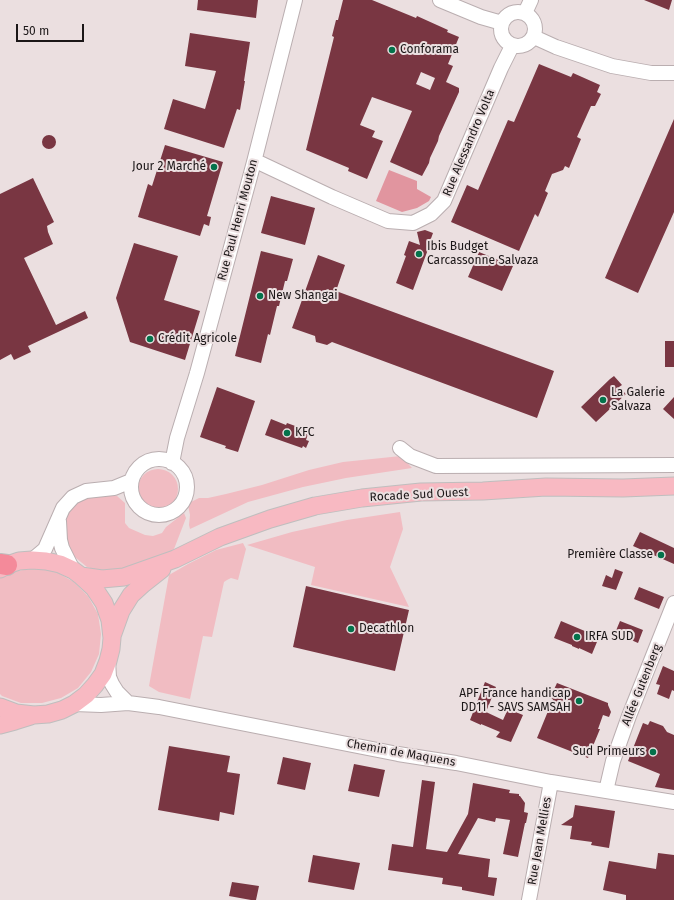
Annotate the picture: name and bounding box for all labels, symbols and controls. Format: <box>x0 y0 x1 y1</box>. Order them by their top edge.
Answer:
scale bar <box>18 16 86 42</box>
text: 50 m <box>23 24 49 38</box>
place label: Conforama <box>400 43 459 57</box>
marker: Conforama <box>387 45 397 55</box>
street label: Rue Alessandro Volta <box>440 87 498 199</box>
street label: Rue Paul Henri Mouton <box>215 158 261 282</box>
place label: Jour 2 Marché <box>132 160 206 174</box>
marker: Jour 2 Marché <box>209 162 219 172</box>
place label: Ibis Budget Carcassonne Salvaza <box>427 240 538 268</box>
marker: Ibis Budget Carcassonne Salvaza <box>414 249 424 259</box>
place label: New Shangai <box>268 289 338 303</box>
marker: New Shangai <box>255 291 265 301</box>
place label: Crédit Agricole <box>158 332 237 346</box>
marker: Crédit Agricole <box>145 334 155 344</box>
place label: La Galerie Salvaza <box>611 386 665 414</box>
marker: La Galerie Salvaza <box>598 395 608 405</box>
place label: KFC <box>295 426 314 440</box>
marker: KFC <box>282 428 292 438</box>
street label: Rocade Sud Ouest <box>369 485 469 505</box>
place label: Première Classe <box>567 548 653 562</box>
marker: Première Classe <box>656 550 666 560</box>
place label: Decathlon <box>359 622 414 636</box>
marker: Decathlon <box>346 624 356 634</box>
place label: IRFA SUD <box>585 630 633 644</box>
marker: IRFA SUD <box>572 632 582 642</box>
street label: Allée Gutenberg <box>619 642 665 728</box>
place label: APF France handicap DD11 - SAVS SAMSAH <box>459 687 571 715</box>
marker: APF France handicap DD11 - SAVS SAMSAH <box>574 696 584 706</box>
street label: Chemin de Maquens <box>346 736 456 770</box>
place label: Sud Primeurs <box>573 745 645 759</box>
marker: Sud Primeurs <box>648 747 658 757</box>
street label: Rue Jean Mellies <box>525 796 555 886</box>

